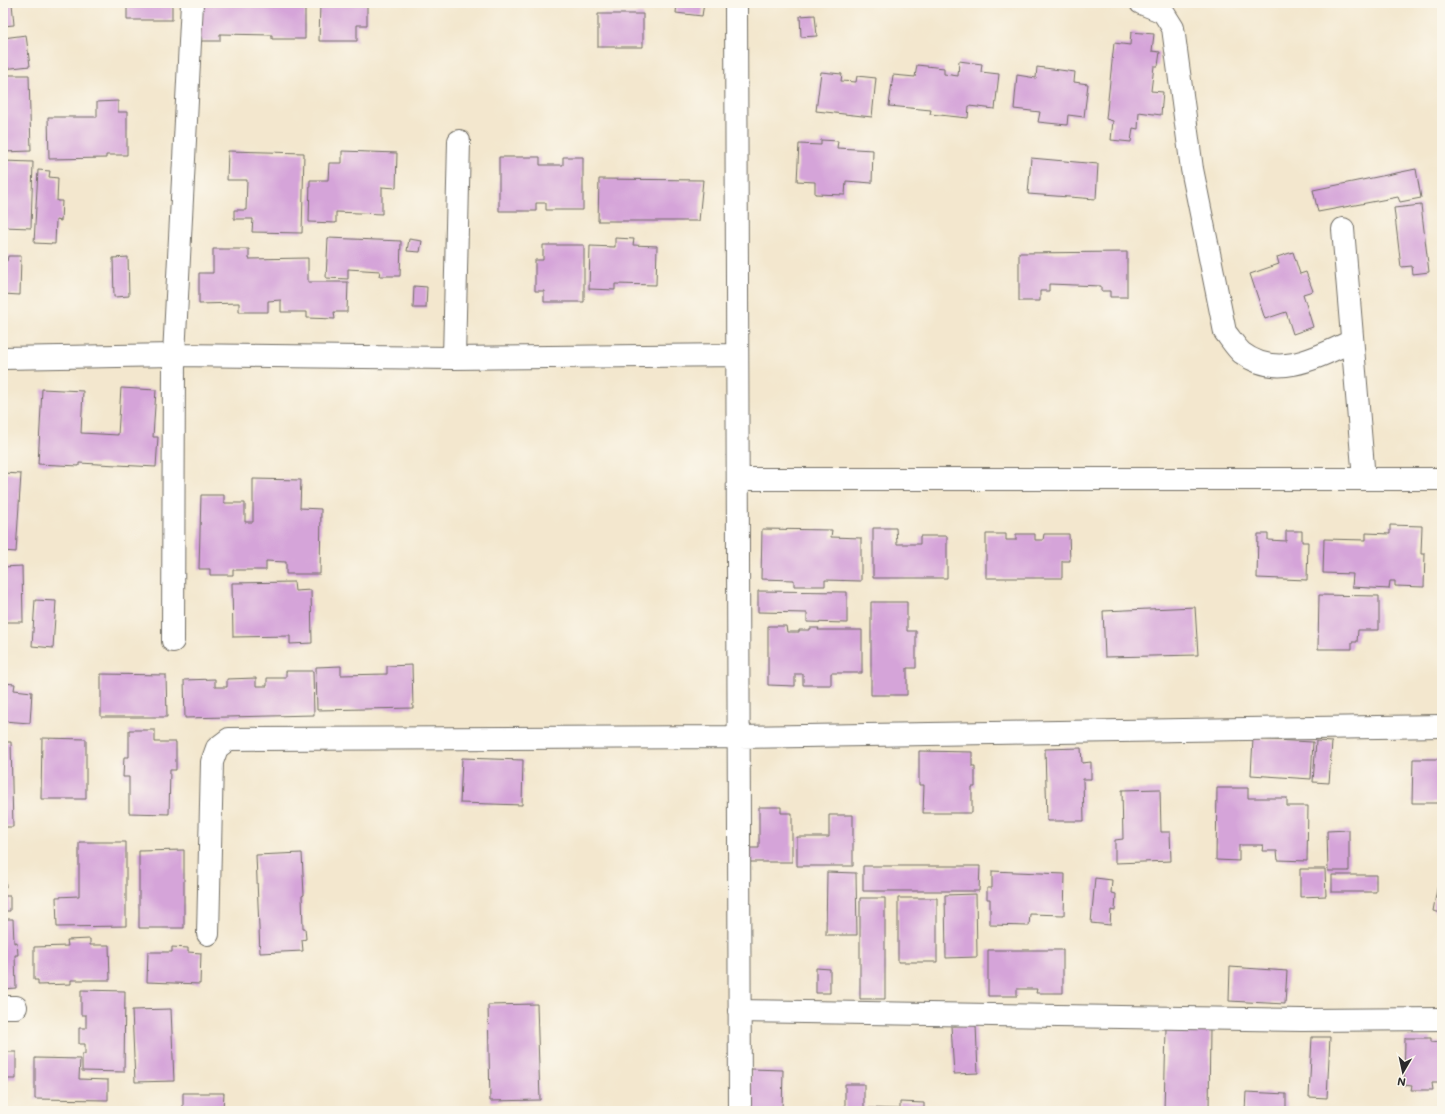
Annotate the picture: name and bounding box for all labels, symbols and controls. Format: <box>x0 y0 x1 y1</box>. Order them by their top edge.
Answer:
north arrow <box>1383 1052 1423 1092</box>
text: N <box>1396 1074 1407 1090</box>

